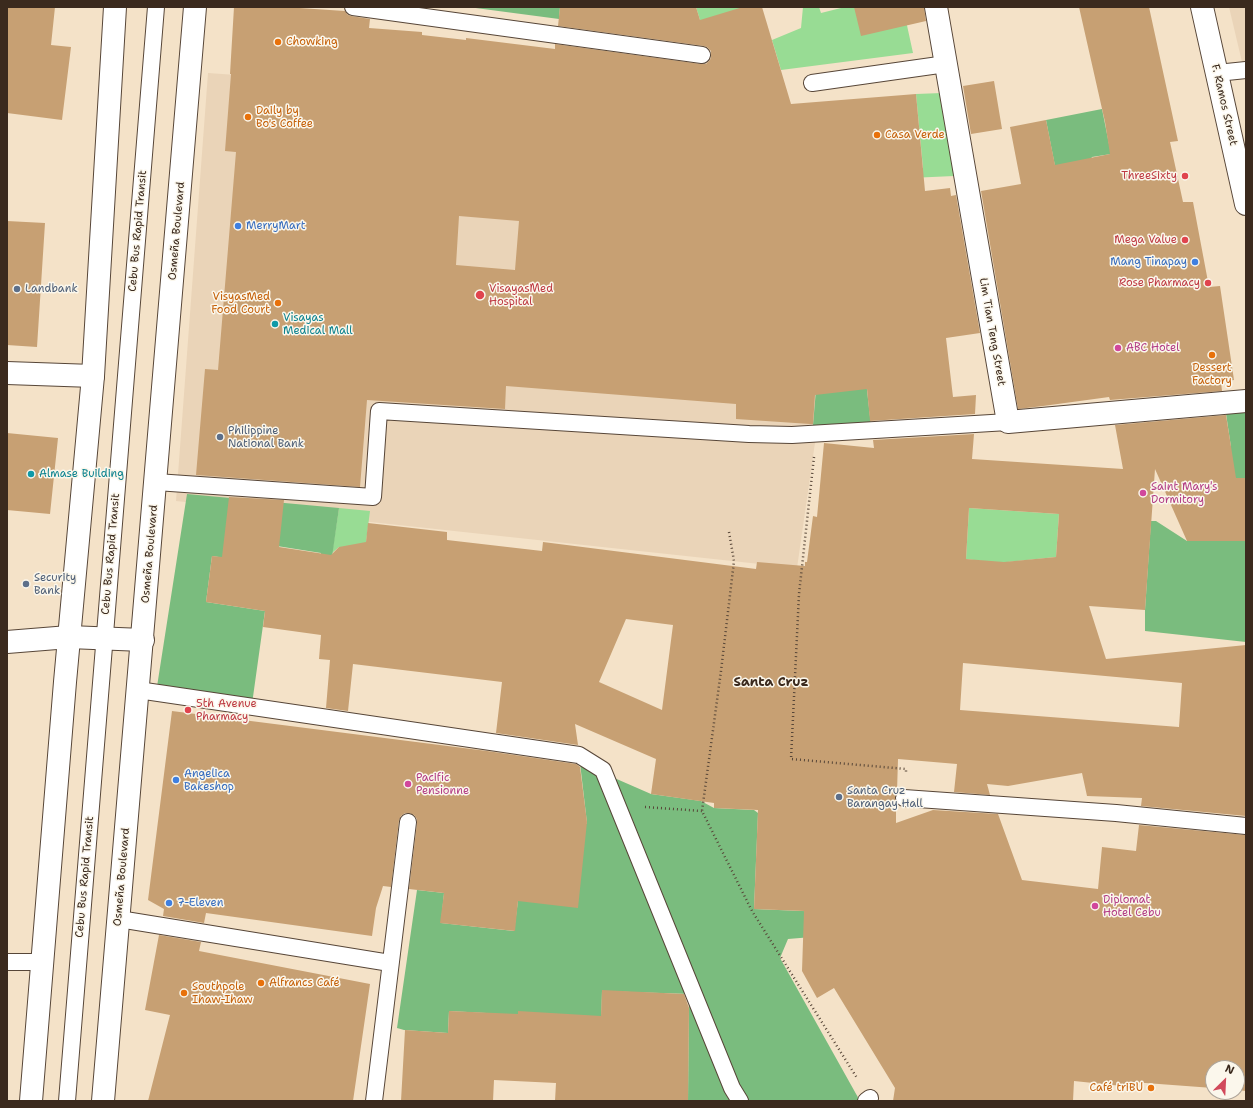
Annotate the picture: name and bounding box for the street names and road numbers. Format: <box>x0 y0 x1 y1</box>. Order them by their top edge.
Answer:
street label: F. Ramos Street <box>1208 63 1240 147</box>
street label: Cebu Bus Rapid Transit <box>126 170 150 292</box>
street label: Osmeña Boulevard <box>166 181 188 281</box>
street label: Lim Tian Teng Street <box>976 277 1008 387</box>
street label: Cebu Bus Rapid Transit <box>99 493 123 615</box>
street label: Osmeña Boulevard <box>139 504 161 604</box>
street label: Cebu Bus Rapid Transit <box>73 816 97 938</box>
street label: Osmeña Boulevard <box>111 827 133 927</box>

